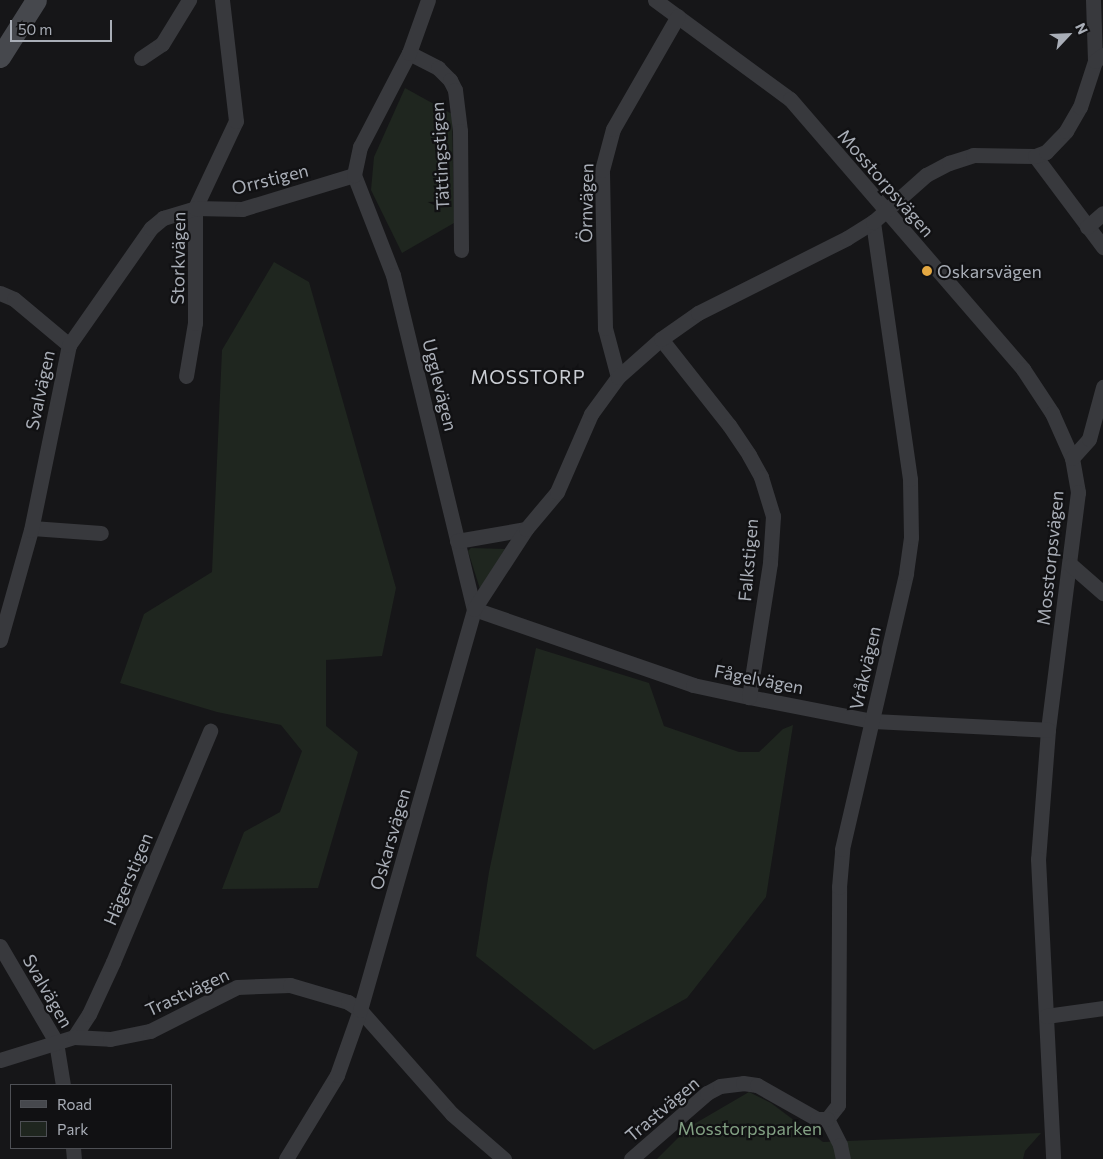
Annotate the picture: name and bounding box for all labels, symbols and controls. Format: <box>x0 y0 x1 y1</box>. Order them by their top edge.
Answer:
scale bar <box>12 10 115 42</box>
north arrow <box>1043 10 1093 60</box>
text: 50 m <box>18 20 52 38</box>
text: N <box>1072 20 1092 37</box>
street label: Tättingstigen <box>426 101 454 211</box>
street label: Mosstorpsvägen <box>833 125 939 241</box>
street label: Orrstigen <box>229 159 311 199</box>
street label: Örnvägen <box>575 163 597 243</box>
street label: Storkvägen <box>166 211 190 305</box>
place label: Oskarsvägen <box>937 260 1042 282</box>
marker: Oskarsvägen <box>921 265 933 277</box>
street label: Ugglevägen <box>418 337 462 433</box>
street label: Svalvägen <box>21 348 59 432</box>
district label: MOSSTORP <box>469 366 587 388</box>
street label: Mosstorpsvägen <box>1032 489 1068 627</box>
street label: Falkstigen <box>734 518 762 602</box>
street label: Vråkvägen <box>845 624 885 712</box>
street label: Fågelvägen <box>712 660 806 698</box>
street label: Oskarsvägen <box>365 786 415 892</box>
street label: Hägerstigen <box>99 830 157 928</box>
street label: Svalvägen <box>18 951 78 1031</box>
street label: Trastvägen <box>142 963 232 1021</box>
street label: Trastvägen <box>621 1072 703 1146</box>
legend <box>10 1084 172 1149</box>
text: Road <box>57 1095 92 1113</box>
park label: Mosstorpsparken <box>678 1117 822 1139</box>
text: Park <box>57 1120 88 1138</box>

